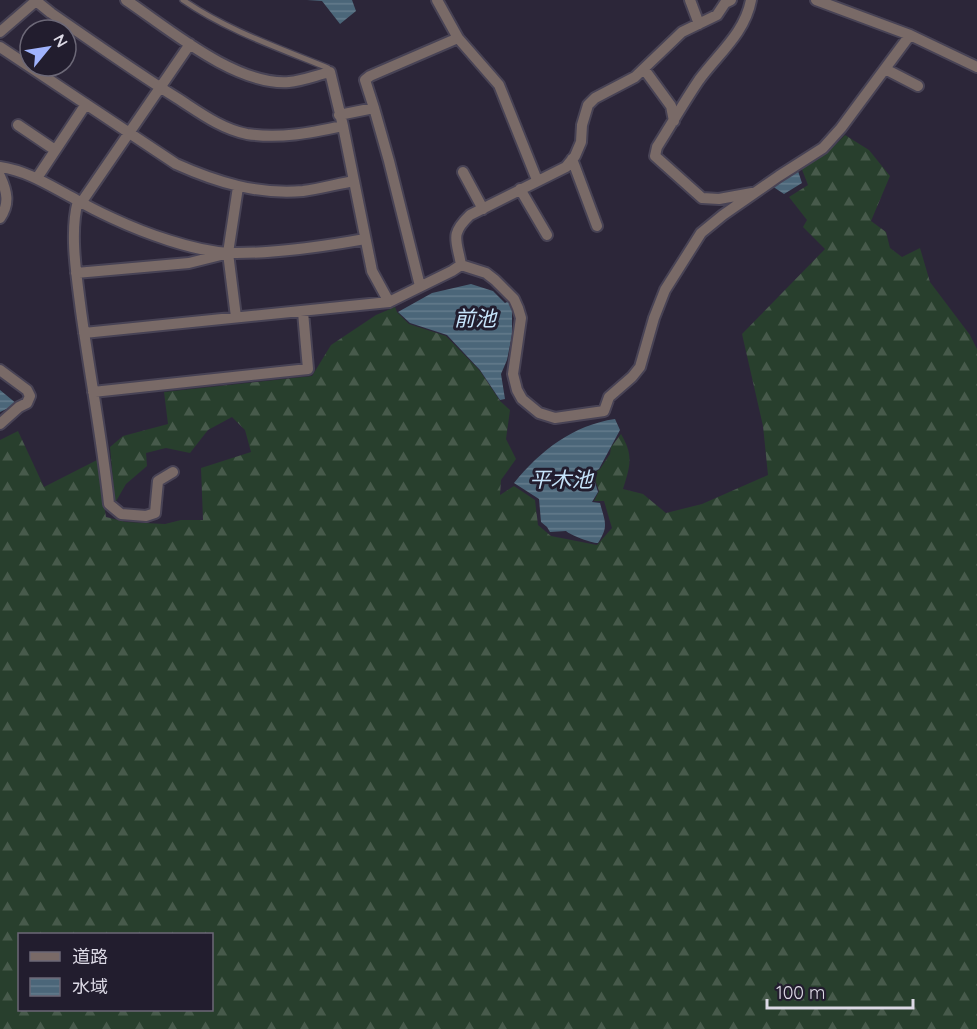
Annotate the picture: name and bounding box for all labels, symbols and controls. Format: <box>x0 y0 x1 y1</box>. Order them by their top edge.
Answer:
north arrow <box>18 18 78 78</box>
text: N <box>49 30 73 51</box>
water label: 前池 <box>454 305 498 331</box>
water label: 平木池 <box>530 466 594 492</box>
legend <box>18 933 213 1011</box>
text: 道路 <box>72 945 108 968</box>
scale bar <box>767 972 912 1010</box>
text: 水域 <box>72 975 108 998</box>
text: 100 m <box>776 981 825 1004</box>

